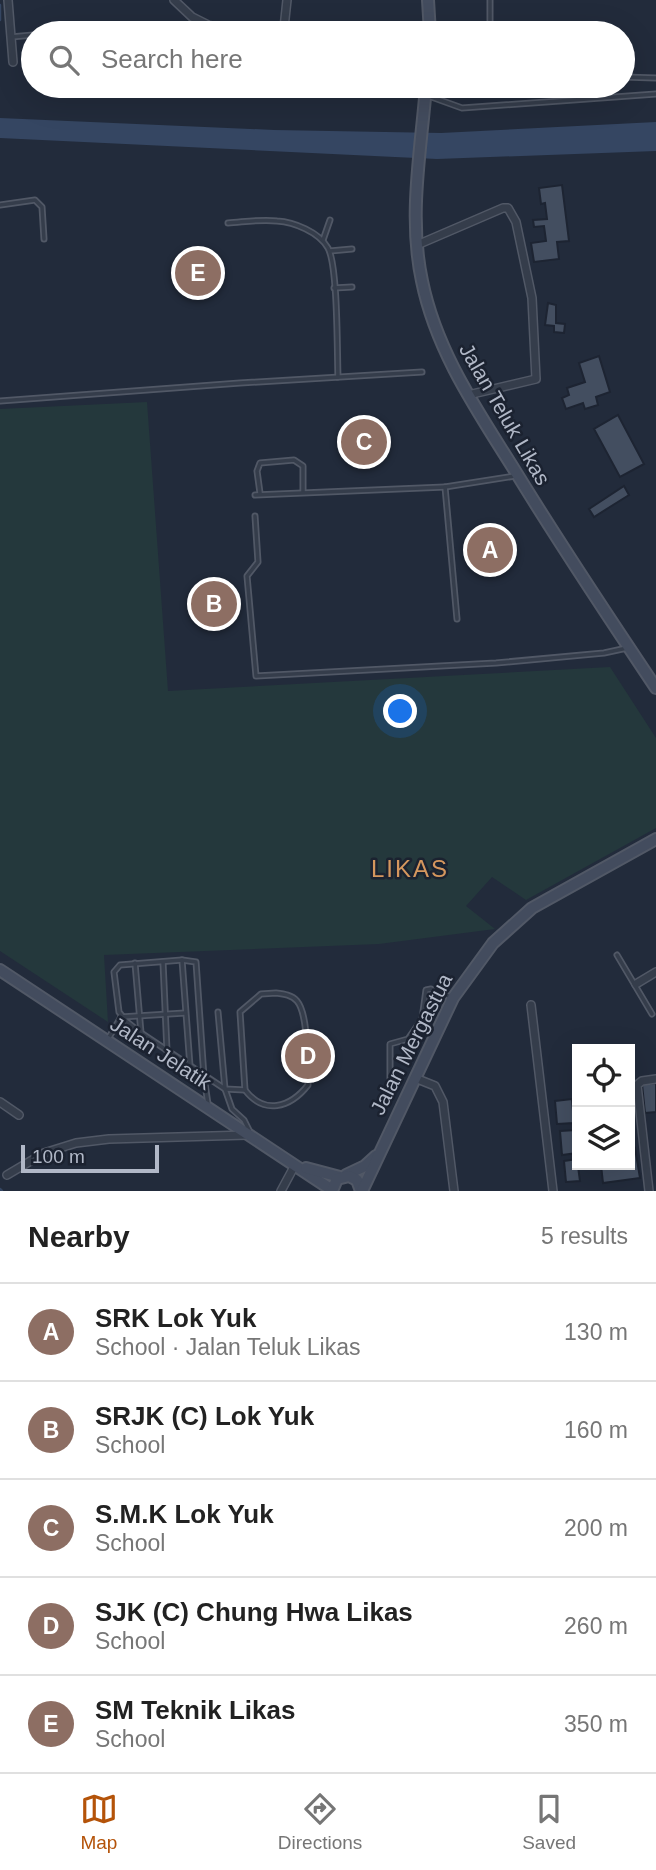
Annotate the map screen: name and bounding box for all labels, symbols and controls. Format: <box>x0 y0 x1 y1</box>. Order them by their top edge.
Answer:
search box <box>21 21 635 98</box>
icon: search <box>45 41 83 79</box>
text: Search here <box>101 44 243 74</box>
pin: E <box>175 247 221 299</box>
street label: Jalan Teluk Likas <box>455 339 555 489</box>
pin: C <box>341 416 387 468</box>
pin: A <box>467 524 513 576</box>
pin: B <box>191 578 237 630</box>
your location <box>383 694 417 728</box>
district label: LIKAS <box>371 855 449 882</box>
street label: Jalan Mergastua <box>366 969 457 1118</box>
street label: Jalan Jelatik <box>106 1012 216 1094</box>
pin: D <box>285 1030 331 1082</box>
map controls <box>572 1044 635 1170</box>
button: locate <box>572 1044 635 1107</box>
button: layers <box>572 1107 635 1170</box>
scale bar <box>21 1142 159 1174</box>
text: 100 m <box>32 1146 85 1167</box>
text: Nearby <box>28 1220 130 1253</box>
text: 5 results <box>541 1223 628 1249</box>
text: SRK Lok Yuk <box>95 1303 256 1333</box>
text: A <box>43 1319 59 1345</box>
text: 130 m <box>564 1319 628 1345</box>
text: School · Jalan Teluk Likas <box>95 1334 361 1360</box>
text: SRJK (C) Lok Yuk <box>95 1401 314 1431</box>
text: B <box>43 1417 59 1443</box>
text: 160 m <box>564 1417 628 1443</box>
text: School <box>95 1432 165 1458</box>
text: S.M.K Lok Yuk <box>95 1499 274 1529</box>
text: C <box>43 1515 59 1541</box>
text: 200 m <box>564 1515 628 1541</box>
text: School <box>95 1530 165 1556</box>
text: SJK (C) Chung Hwa Likas <box>95 1597 413 1627</box>
text: D <box>43 1613 59 1639</box>
text: 260 m <box>564 1613 628 1639</box>
text: School <box>95 1628 165 1654</box>
text: SM Teknik Likas <box>95 1695 295 1725</box>
text: E <box>43 1711 59 1737</box>
text: 350 m <box>564 1711 628 1737</box>
text: School <box>95 1726 165 1752</box>
tab: Map <box>80 1790 118 1854</box>
tab: Directions <box>278 1790 362 1854</box>
tab: Saved <box>522 1790 576 1854</box>

